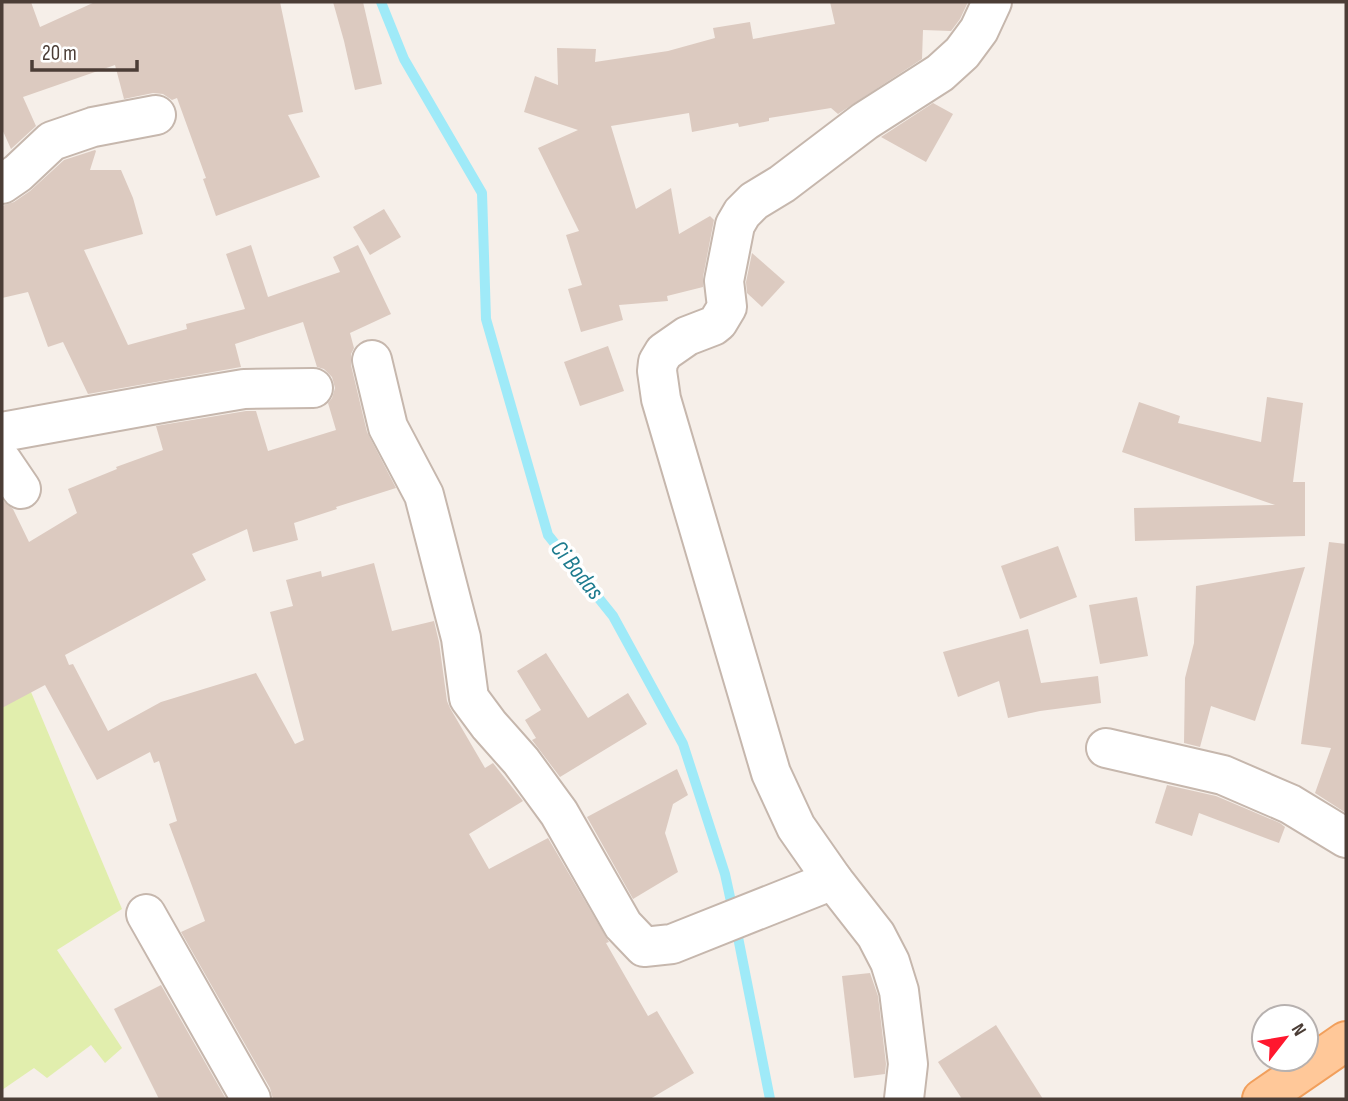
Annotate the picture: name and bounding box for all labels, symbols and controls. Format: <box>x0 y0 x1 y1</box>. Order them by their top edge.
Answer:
scale bar <box>32 28 136 72</box>
text: 20 m <box>42 41 77 66</box>
water label: Ci Bodas <box>544 535 610 606</box>
north arrow <box>1250 1003 1320 1073</box>
text: N <box>1286 1020 1311 1040</box>

